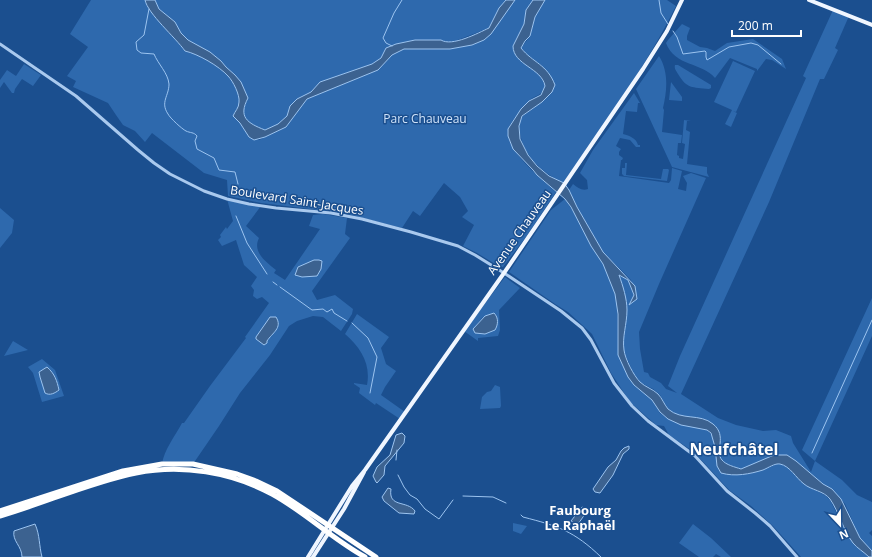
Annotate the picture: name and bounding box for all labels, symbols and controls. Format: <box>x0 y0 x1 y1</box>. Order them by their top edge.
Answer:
scale bar <box>732 12 801 38</box>
text: 200 m <box>738 17 773 34</box>
park label: Parc Chauveau <box>383 110 467 127</box>
street label: Boulevard Saint-Jacques <box>229 181 365 219</box>
street label: Avenue Chauveau <box>483 186 555 278</box>
district label: Neufchâtel <box>690 438 778 460</box>
district label: Faubourg Le Raphaël <box>544 501 616 534</box>
north arrow <box>820 505 860 545</box>
text: N <box>837 526 851 543</box>

